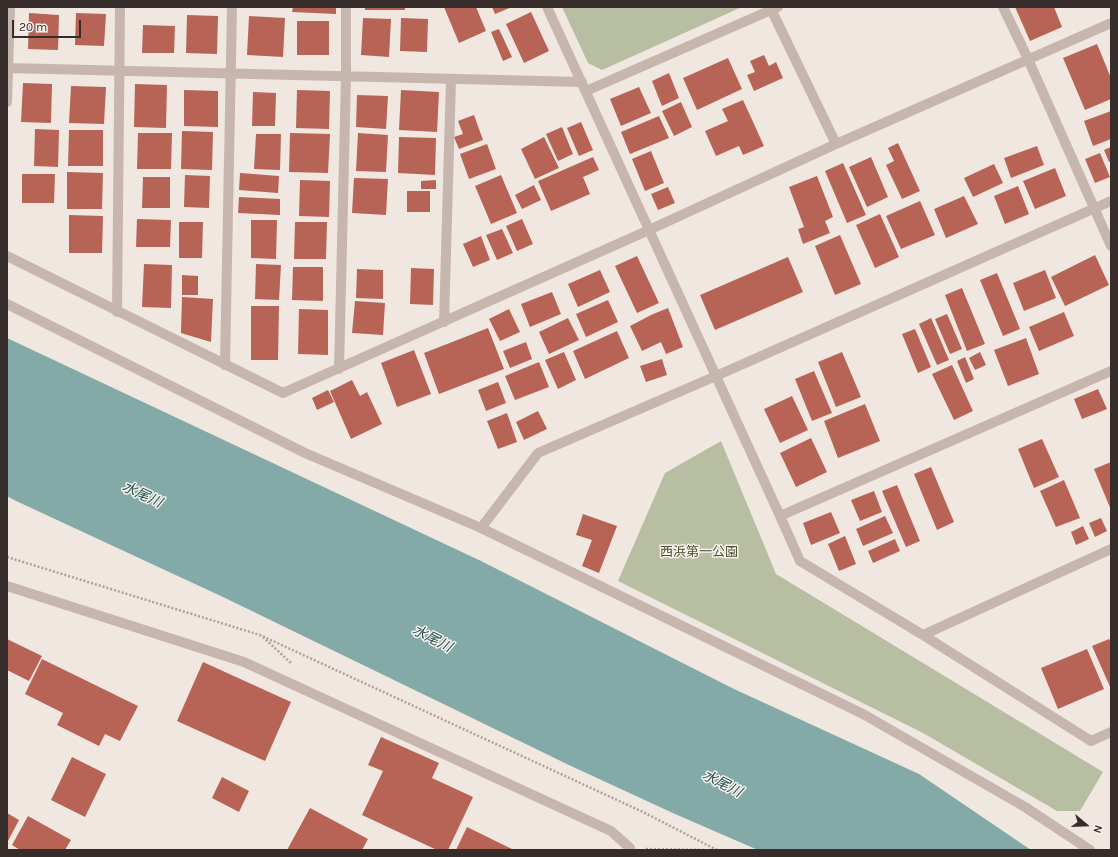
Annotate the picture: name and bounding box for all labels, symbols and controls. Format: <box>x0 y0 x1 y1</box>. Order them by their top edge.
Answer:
scale bar <box>14 12 83 38</box>
text: 20 m <box>19 20 47 34</box>
water label: 水尾川 <box>119 479 165 511</box>
park label: 西浜第一公園 <box>660 544 738 560</box>
water label: 水尾川 <box>409 622 455 656</box>
water label: 水尾川 <box>699 767 745 801</box>
north arrow <box>1066 805 1106 845</box>
text: N <box>1090 823 1105 835</box>

